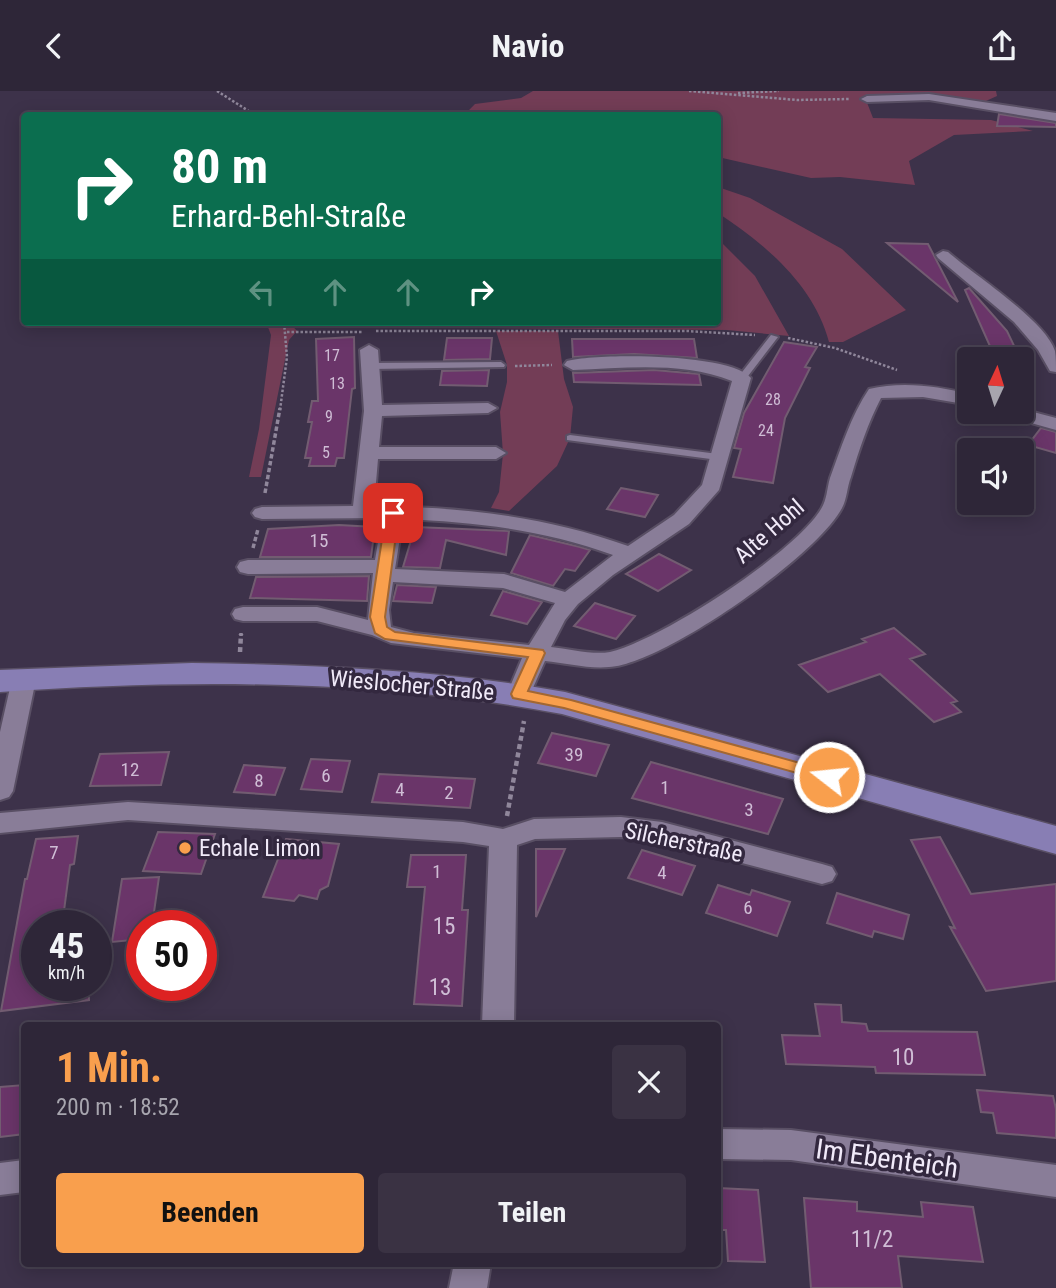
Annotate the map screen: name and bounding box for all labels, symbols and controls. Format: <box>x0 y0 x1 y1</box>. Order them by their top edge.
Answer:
icon: back <box>35 27 73 65</box>
text: Navio <box>492 27 564 65</box>
icon: share <box>983 27 1021 65</box>
text: 80 m <box>171 138 268 195</box>
icon: right <box>56 140 147 231</box>
text: Erhard-Behl-Straße <box>171 197 406 235</box>
icon: left <box>243 273 281 311</box>
icon: ahead <box>316 273 354 311</box>
icon: ahead <box>389 273 427 311</box>
icon: right <box>462 273 500 311</box>
house number: 17 <box>324 346 340 365</box>
north arrow <box>957 347 1034 423</box>
map controls <box>957 347 1034 515</box>
house number: 13 <box>329 374 345 393</box>
house number: 28 <box>765 390 781 409</box>
house number: 9 <box>325 407 333 426</box>
house number: 24 <box>758 421 774 440</box>
button: sound <box>957 438 1034 515</box>
house number: 5 <box>322 443 330 462</box>
pin <box>363 483 423 543</box>
icon: arrive <box>374 494 412 532</box>
street label: Alte Hohl <box>729 494 810 569</box>
house number: 15 <box>310 529 328 552</box>
street label: Wieslocher Straße <box>329 665 495 706</box>
position arrow <box>792 740 866 814</box>
house number: 39 <box>565 743 583 766</box>
house number: 12 <box>121 758 139 781</box>
house number: 6 <box>321 764 331 787</box>
house number: 8 <box>254 769 264 792</box>
house number: 1 <box>660 776 670 799</box>
house number: 4 <box>395 778 405 801</box>
house number: 2 <box>444 781 454 804</box>
house number: 3 <box>744 798 754 821</box>
street label: Silcherstraße <box>623 817 745 868</box>
place label: Echale Limon <box>199 835 321 862</box>
marker: Echale Limon <box>177 840 193 856</box>
house number: 7 <box>49 841 59 864</box>
house number: 1 <box>432 860 442 883</box>
house number: 4 <box>657 861 667 884</box>
house number: 6 <box>743 896 753 919</box>
speed limit sign: 50 <box>126 910 217 1001</box>
house number: 15 <box>433 913 455 940</box>
text: 45 <box>49 926 84 967</box>
text: km/h <box>48 962 85 983</box>
house number: 13 <box>429 974 451 1001</box>
text: 1 Min. <box>56 1043 162 1092</box>
house number: 10 <box>892 1044 914 1071</box>
button: close <box>612 1045 686 1119</box>
text: 200 m · 18:52 <box>56 1094 180 1121</box>
street label: Im Ebenteich <box>814 1132 960 1185</box>
button: Beenden <box>56 1173 364 1253</box>
button: Teilen <box>378 1173 686 1253</box>
house number: 11/2 <box>851 1226 893 1253</box>

